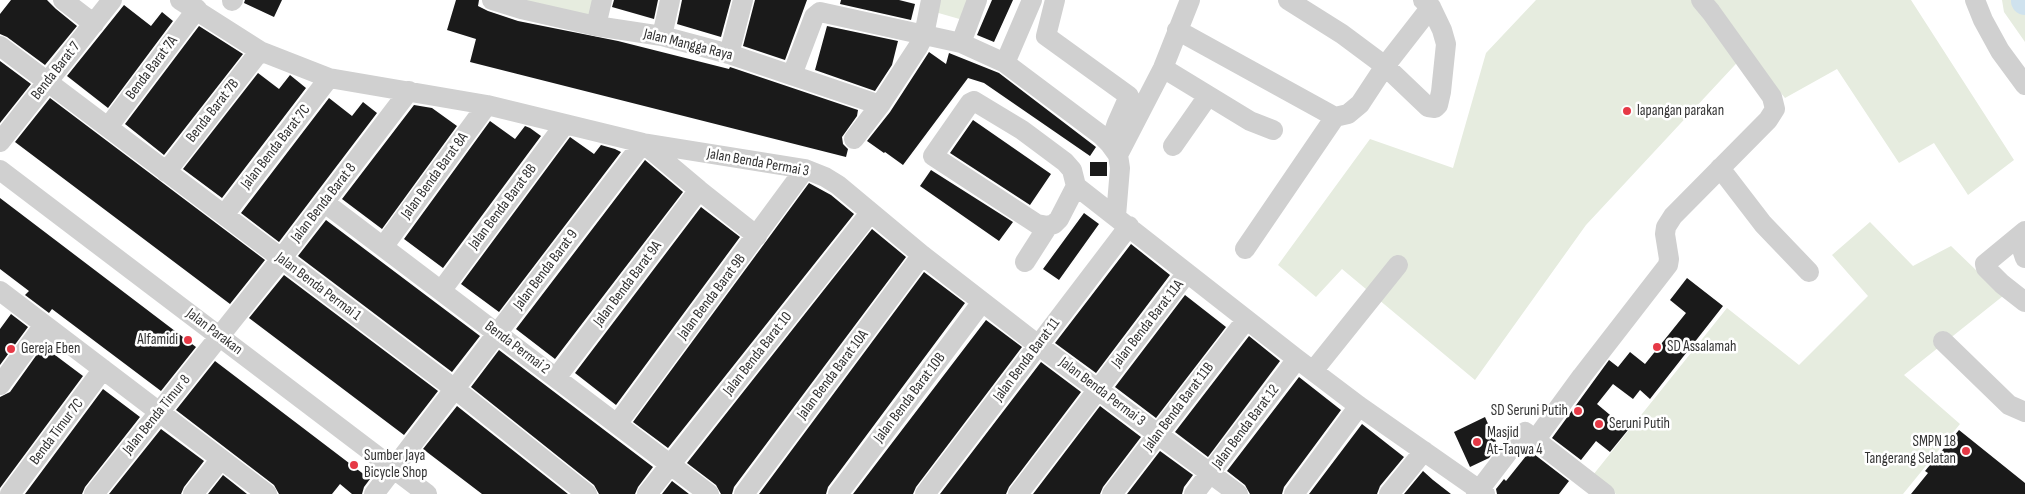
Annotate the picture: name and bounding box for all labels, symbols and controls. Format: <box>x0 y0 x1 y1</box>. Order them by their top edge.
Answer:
street label: Jalan Mangga Raya <box>642 25 734 65</box>
street label: Benda Barat 7A <box>122 33 182 103</box>
street label: Benda Barat 7 <box>28 38 84 104</box>
street label: Benda Barat 7B <box>183 76 243 146</box>
street label: Jalan Benda Barat 7C <box>237 101 315 193</box>
place label: lapangan parakan <box>1637 102 1724 120</box>
marker: lapangan parakan <box>1621 105 1633 117</box>
street label: Jalan Benda Barat 8A <box>398 129 472 223</box>
street label: Jalan Benda Permai 3 <box>706 145 810 181</box>
street label: Jalan Benda Barat 8 <box>287 160 361 246</box>
street label: Jalan Benda Barat 8B <box>465 161 541 253</box>
street label: Jalan Benda Barat 9 <box>510 226 582 314</box>
street label: Jalan Benda Barat 9A <box>590 238 666 330</box>
street label: Jalan Benda Permai 1 <box>272 249 364 325</box>
street label: Jalan Benda Barat 9B <box>674 251 750 343</box>
street label: Jalan Benda Barat 11A <box>1108 277 1188 371</box>
street label: Jalan Parakan <box>182 305 246 359</box>
street label: Jalan Benda Barat 10 <box>720 309 796 399</box>
street label: Jalan Benda Barat 11 <box>990 315 1064 405</box>
street label: Benda Permai 2 <box>481 318 553 378</box>
street label: Jalan Benda Barat 10A <box>794 327 872 423</box>
place label: Alfamidi <box>137 331 178 349</box>
marker: Alfamidi <box>182 334 194 346</box>
place label: SD Assalamah <box>1667 338 1736 356</box>
place label: Gereja Eben <box>21 340 80 358</box>
marker: SD Assalamah <box>1651 341 1663 353</box>
marker: Gereja Eben <box>5 343 17 355</box>
street label: Jalan Benda Barat 10B <box>870 350 950 446</box>
street label: Jalan Benda Permai 3 <box>1055 354 1149 430</box>
street label: Jalan Benda Barat 11B <box>1140 359 1218 455</box>
street label: Jalan Benda Timur 8 <box>119 371 195 459</box>
street label: Jalan Benda Barat 12 <box>1209 381 1283 473</box>
street label: Benda Timur 7C <box>26 395 88 469</box>
place label: SD Seruni Putih <box>1491 402 1568 420</box>
marker: SD Seruni Putih <box>1572 405 1584 417</box>
place label: Seruni Putih <box>1609 415 1670 433</box>
marker: Seruni Putih <box>1593 418 1605 430</box>
place label: Masjid At-Taqwa 4 <box>1487 424 1543 459</box>
place label: SMPN 18 Tangerang Selatan <box>1864 433 1956 468</box>
marker: Masjid At-Taqwa 4 <box>1471 436 1483 448</box>
marker: SMPN 18 Tangerang Selatan <box>1960 445 1972 457</box>
place label: Sumber Jaya Bicycle Shop <box>364 447 428 482</box>
marker: Sumber Jaya Bicycle Shop <box>348 459 360 471</box>

